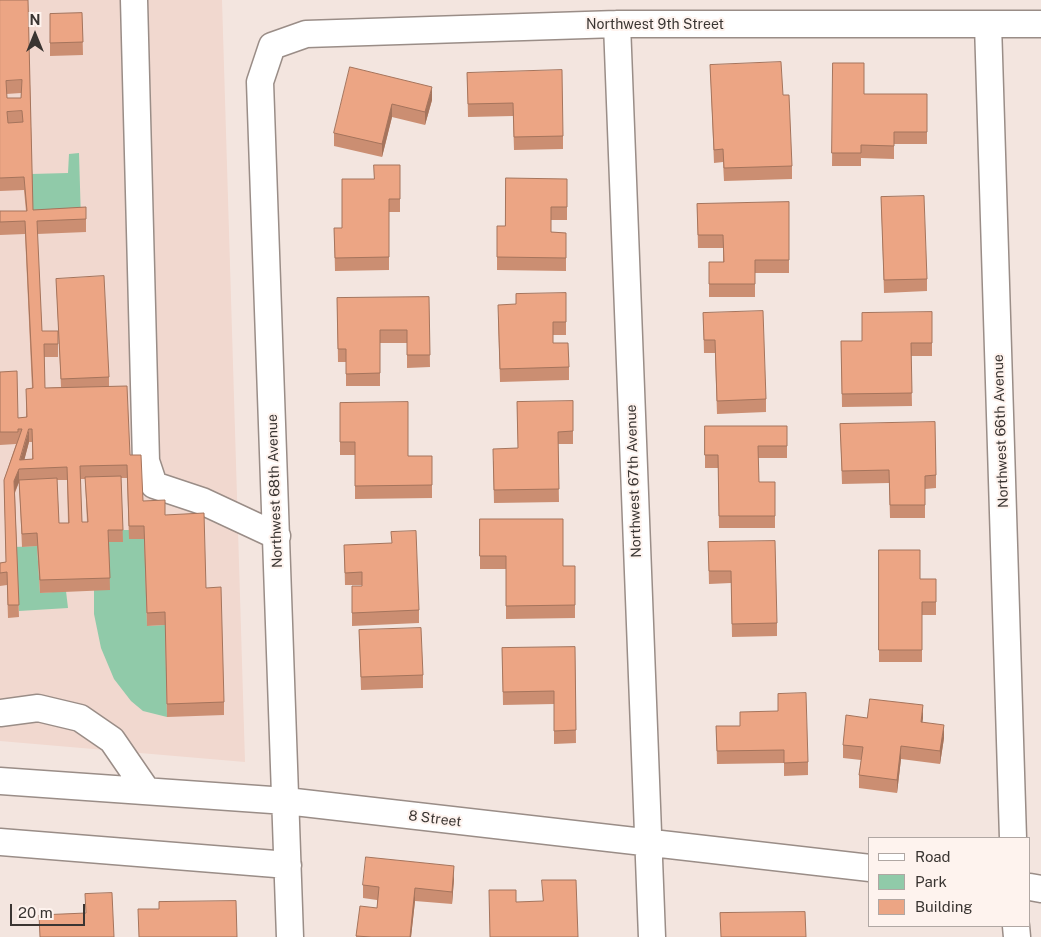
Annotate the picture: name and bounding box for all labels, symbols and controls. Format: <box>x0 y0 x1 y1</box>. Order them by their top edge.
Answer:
north arrow <box>10 10 60 60</box>
text: N <box>30 12 40 28</box>
street label: Northwest 9th Street <box>586 17 724 33</box>
street label: Northwest 66th Avenue <box>990 354 1012 508</box>
street label: Northwest 67th Avenue <box>623 404 645 558</box>
street label: Northwest 68th Avenue <box>264 414 286 568</box>
street label: 8 Street <box>407 807 463 831</box>
legend <box>868 837 1031 927</box>
text: Road <box>915 848 951 865</box>
text: Park <box>915 873 947 890</box>
scale bar <box>12 894 88 926</box>
text: Building <box>915 898 973 915</box>
text: 20 m <box>18 904 53 921</box>

